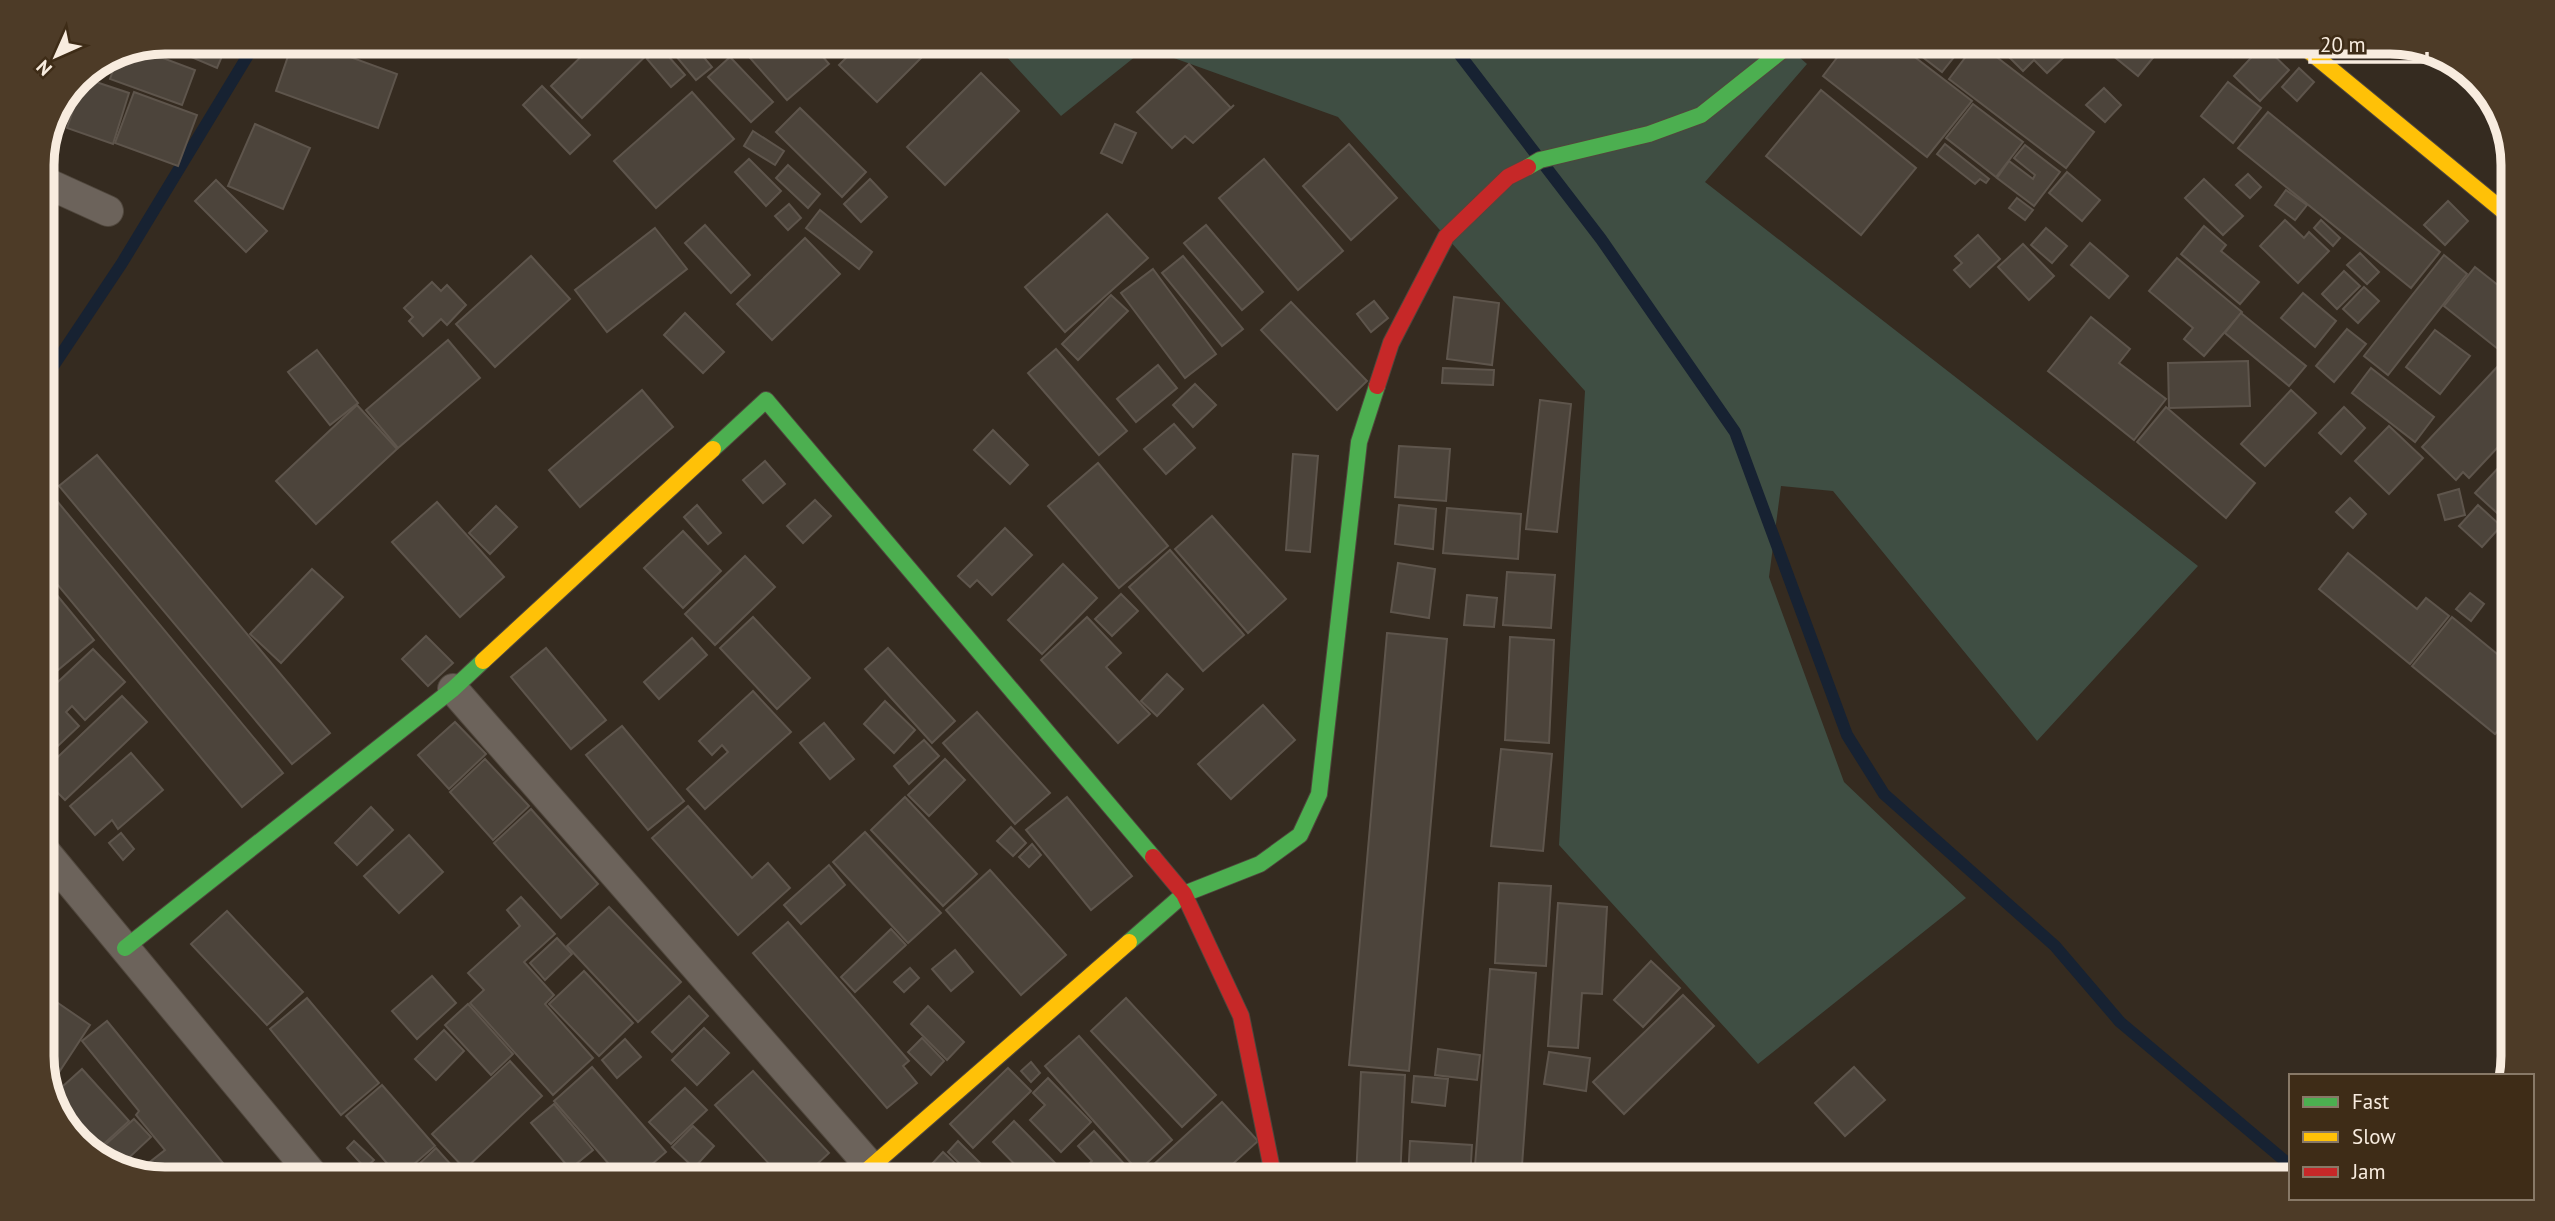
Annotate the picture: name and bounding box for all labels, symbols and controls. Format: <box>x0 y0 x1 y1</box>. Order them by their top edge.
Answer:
north arrow <box>21 21 91 91</box>
scale bar <box>2310 21 2427 65</box>
text: 20 m <box>2320 31 2366 58</box>
text: N <box>31 55 57 81</box>
legend <box>2289 1074 2534 1200</box>
text: Fast <box>2352 1088 2389 1115</box>
text: Slow <box>2352 1123 2396 1150</box>
text: Jam <box>2351 1158 2386 1185</box>

